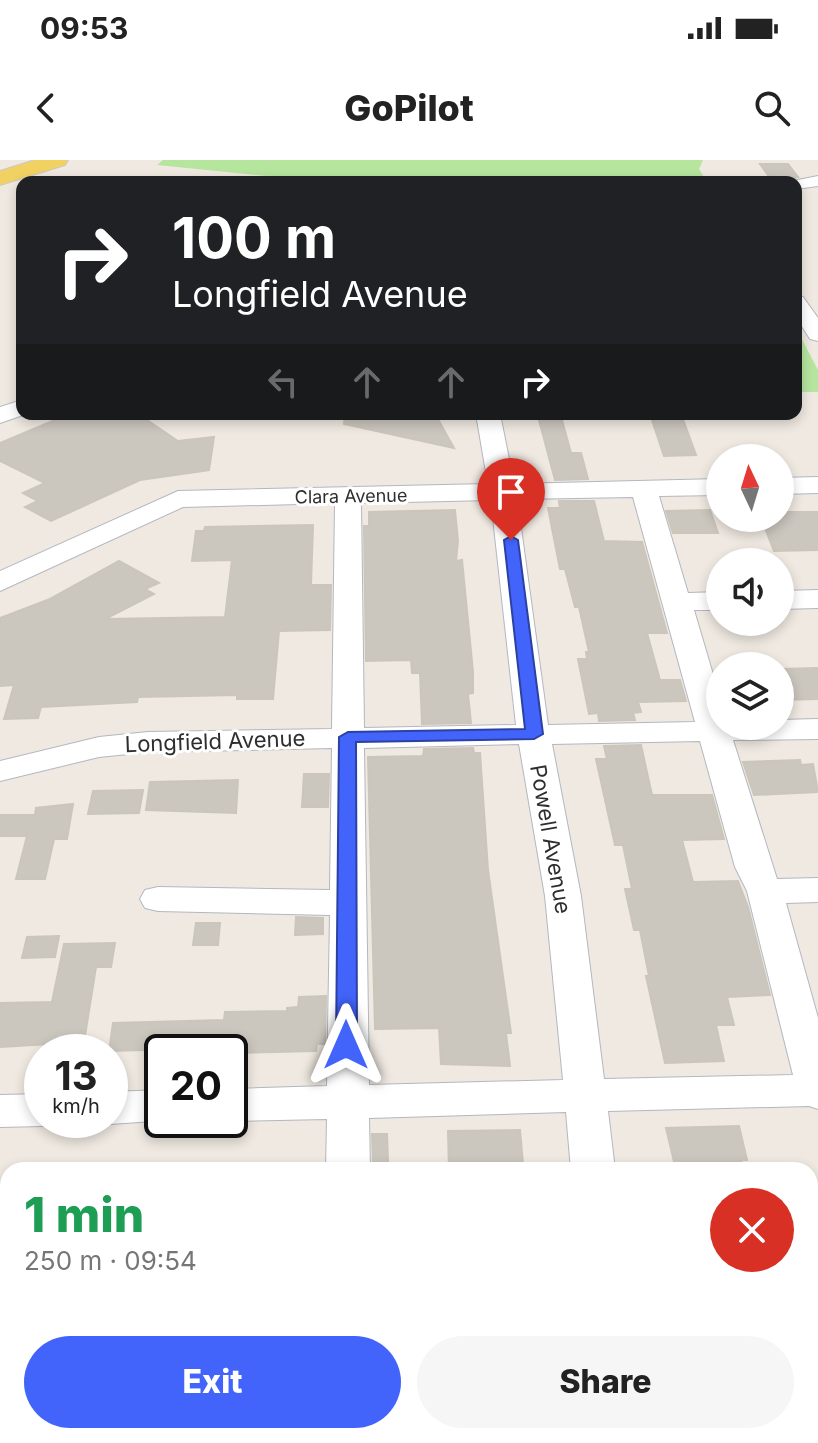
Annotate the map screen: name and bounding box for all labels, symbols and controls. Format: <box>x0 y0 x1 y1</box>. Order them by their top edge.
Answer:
text: 09:53 <box>40 10 128 46</box>
icon: back <box>24 86 68 130</box>
text: GoPilot <box>344 86 474 130</box>
icon: search <box>750 86 794 130</box>
text: 100 m <box>172 204 336 272</box>
icon: right <box>40 208 144 312</box>
text: Longfield Avenue <box>172 272 468 316</box>
icon: left <box>261 360 305 404</box>
icon: ahead <box>345 360 389 404</box>
icon: ahead <box>429 360 473 404</box>
icon: right <box>513 360 557 404</box>
north arrow <box>706 444 794 532</box>
map controls <box>706 444 794 740</box>
pin <box>477 458 545 540</box>
icon: arrive <box>489 470 533 514</box>
street label: Clara Avenue <box>294 485 408 507</box>
button: sound <box>706 548 794 636</box>
button: layers <box>706 652 794 740</box>
street label: Longfield Avenue <box>124 725 306 757</box>
street label: Powell Avenue <box>525 762 577 916</box>
position arrow <box>304 1003 388 1087</box>
speed limit sign: 20 <box>144 1034 248 1138</box>
text: 13 <box>54 1051 98 1100</box>
text: km/h <box>52 1094 100 1118</box>
text: 1 min <box>24 1185 144 1244</box>
button: close <box>710 1188 794 1272</box>
text: 250 m · 09:54 <box>24 1245 197 1276</box>
button: Exit <box>24 1336 401 1428</box>
button: Share <box>417 1336 794 1428</box>

